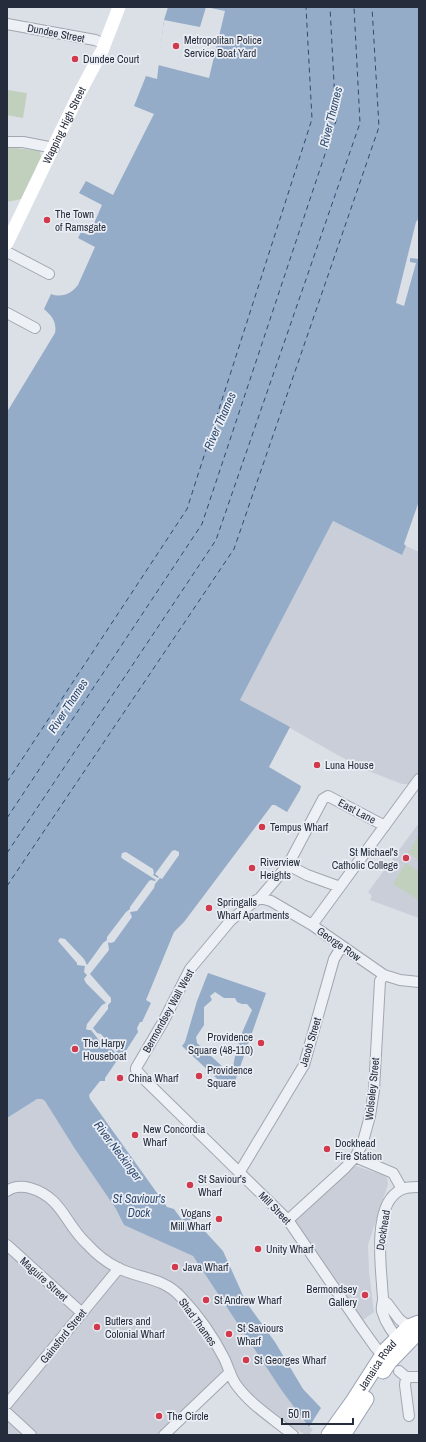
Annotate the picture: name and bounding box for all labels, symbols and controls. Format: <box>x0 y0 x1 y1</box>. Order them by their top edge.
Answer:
street label: Dundee Street <box>26 21 86 46</box>
place label: Metropolitan Police Service Boat Yard <box>184 33 262 60</box>
marker: Metropolitan Police Service Boat Yard <box>171 41 181 51</box>
place label: Dundee Court <box>83 52 140 66</box>
marker: Dundee Court <box>70 54 80 64</box>
street label: Wapping High Street <box>39 84 89 166</box>
water label: River Thames <box>316 85 346 149</box>
place label: The Town of Ramsgate <box>55 207 106 234</box>
marker: The Town of Ramsgate <box>42 215 52 225</box>
water label: River Thames <box>200 390 240 452</box>
water label: River Thames <box>45 676 92 736</box>
place label: Luna House <box>325 758 374 772</box>
marker: Luna House <box>312 760 322 770</box>
street label: East Lane <box>336 795 378 827</box>
place label: Tempus Wharf <box>270 820 329 834</box>
marker: Tempus Wharf <box>257 822 267 832</box>
place label: St Michael's Catholic College <box>332 845 398 872</box>
marker: St Michael's Catholic College <box>401 853 411 863</box>
place label: Riverview Heights <box>260 855 301 882</box>
marker: Riverview Heights <box>247 863 257 873</box>
place label: Springalls Wharf Apartments <box>217 895 290 922</box>
marker: Springalls Wharf Apartments <box>204 903 214 913</box>
street label: George Row <box>314 924 364 965</box>
street label: Bermondsey Wall West <box>139 966 197 1055</box>
street label: Jacob Street <box>296 1015 324 1068</box>
place label: Providence Square (48-110) <box>188 1030 253 1057</box>
place label: The Harpy Houseboat <box>83 1036 127 1063</box>
marker: Providence Square (48-110) <box>256 1038 266 1048</box>
marker: The Harpy Houseboat <box>70 1044 80 1054</box>
street label: Wolseley Street <box>362 1056 382 1121</box>
place label: Providence Square <box>207 1063 253 1090</box>
place label: China Wharf <box>128 1071 179 1085</box>
marker: Providence Square <box>194 1071 204 1081</box>
marker: China Wharf <box>115 1073 125 1083</box>
water label: River Neckinger <box>90 1118 146 1185</box>
place label: New Concordia Wharf <box>143 1122 205 1149</box>
marker: New Concordia Wharf <box>130 1130 140 1140</box>
place label: Dockhead Fire Station <box>335 1136 382 1163</box>
marker: Dockhead Fire Station <box>322 1144 332 1154</box>
place label: St Saviour's Wharf <box>198 1172 247 1199</box>
marker: St Saviour's Wharf <box>185 1180 195 1190</box>
street label: Mill Street <box>256 1189 294 1228</box>
water label: St Saviour's Dock <box>113 1191 165 1221</box>
place label: Vogans Mill Wharf <box>170 1206 211 1233</box>
street label: Dockhead <box>373 1209 393 1251</box>
marker: Vogans Mill Wharf <box>214 1214 224 1224</box>
place label: Unity Wharf <box>266 1242 314 1256</box>
marker: Unity Wharf <box>253 1244 263 1254</box>
street label: Maguire Street <box>17 1254 71 1304</box>
place label: Java Wharf <box>183 1260 229 1274</box>
marker: Java Wharf <box>170 1262 180 1272</box>
place label: Bermondsey Gallery <box>306 1282 357 1309</box>
marker: Bermondsey Gallery <box>360 1290 370 1300</box>
place label: St Andrew Wharf <box>214 1293 282 1307</box>
street label: Shad Thames <box>176 1295 220 1349</box>
marker: St Andrew Wharf <box>201 1295 211 1305</box>
street label: Gainsford Street <box>37 1305 90 1366</box>
place label: Butlers and Colonial Wharf <box>105 1314 165 1341</box>
place label: St Saviours Wharf <box>237 1321 284 1348</box>
marker: Butlers and Colonial Wharf <box>92 1322 102 1332</box>
marker: St Saviours Wharf <box>224 1329 234 1339</box>
street label: Jamaica Road <box>355 1337 399 1393</box>
place label: St Georges Wharf <box>254 1353 327 1367</box>
marker: St Georges Wharf <box>241 1355 251 1365</box>
scale bar <box>282 1400 353 1426</box>
text: 50 m <box>288 1406 310 1422</box>
place label: The Circle <box>167 1409 209 1423</box>
marker: The Circle <box>154 1411 164 1421</box>

